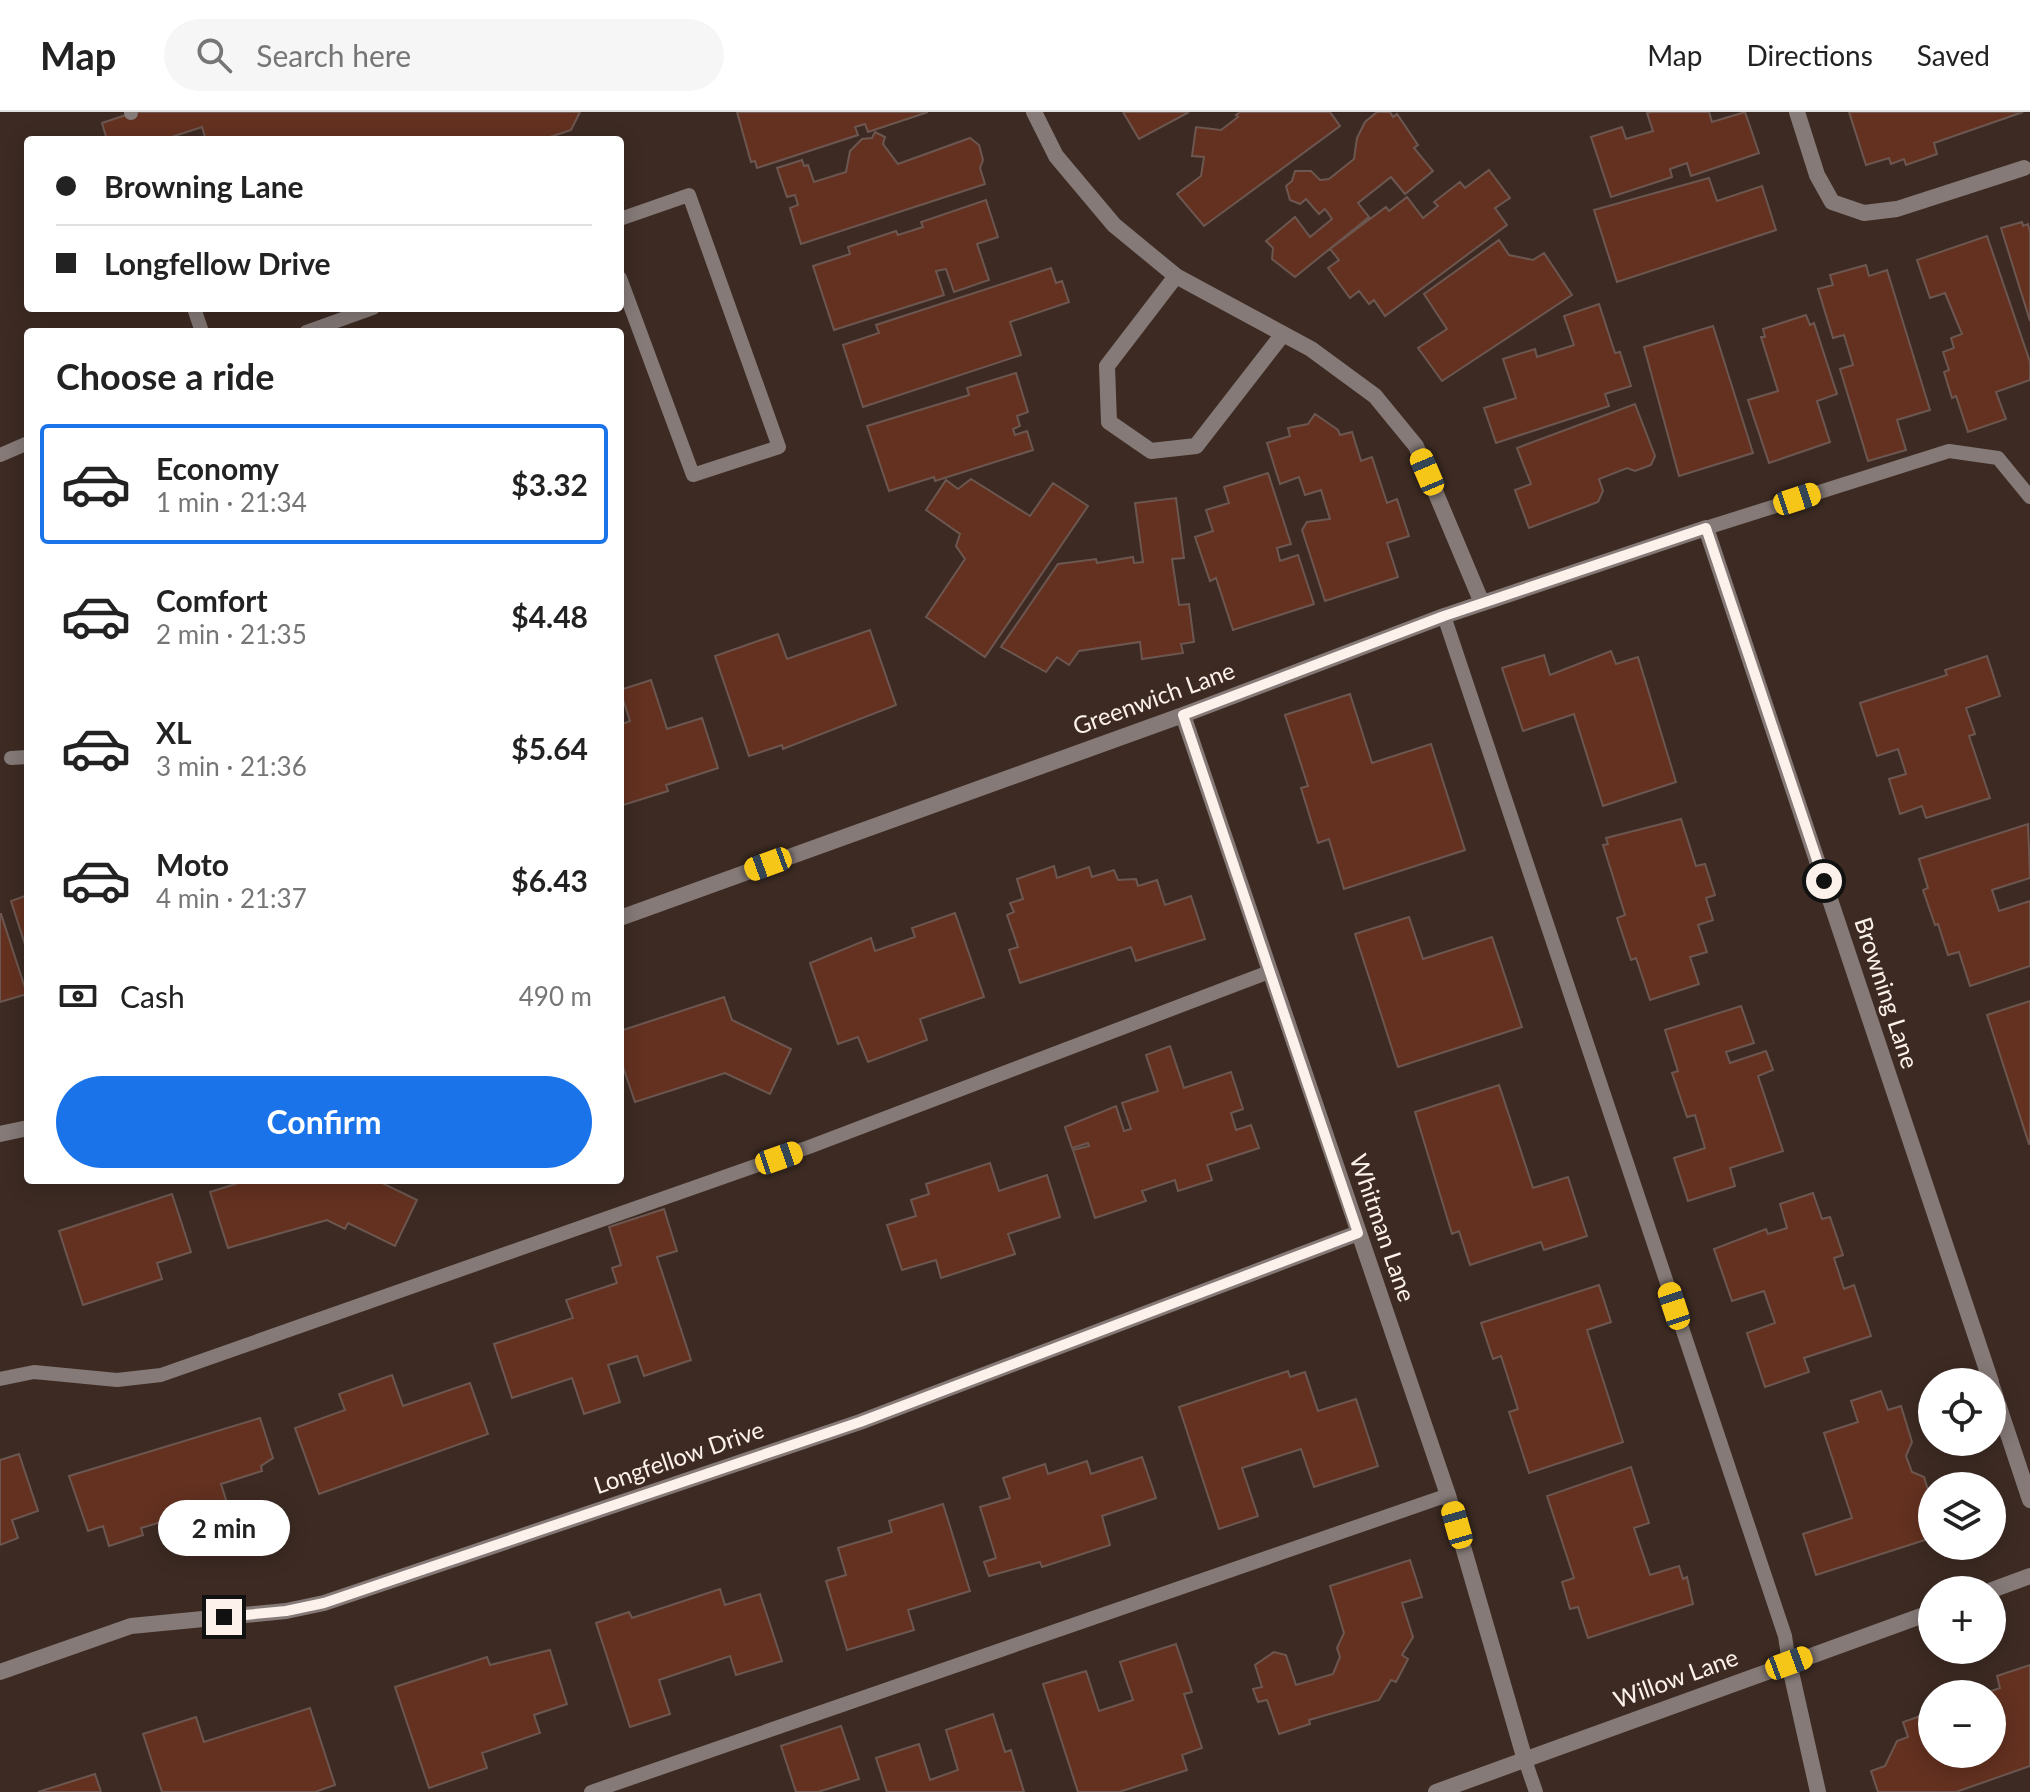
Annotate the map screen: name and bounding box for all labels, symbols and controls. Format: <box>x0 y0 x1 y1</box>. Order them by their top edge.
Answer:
search box <box>164 19 724 91</box>
text: Map <box>40 32 116 78</box>
icon: search <box>192 33 236 77</box>
text: Search here <box>256 37 411 73</box>
text: Map <box>1647 38 1702 72</box>
text: Directions <box>1746 38 1873 72</box>
text: Saved <box>1917 38 1990 72</box>
text: Browning Lane <box>104 168 304 204</box>
text: Longfellow Drive <box>104 245 331 281</box>
text: Choose a ride <box>56 354 275 398</box>
car <box>1407 445 1447 499</box>
icon: car <box>60 448 132 520</box>
text: Economy <box>156 450 279 486</box>
text: $3.32 <box>511 466 588 502</box>
car <box>1770 480 1824 518</box>
text: 1 min · 21:34 <box>156 486 307 518</box>
icon: car <box>60 580 132 652</box>
text: Comfort <box>156 582 268 618</box>
text: $4.48 <box>511 598 588 634</box>
text: 2 min · 21:35 <box>156 618 307 650</box>
street label: Greenwich Lane <box>1069 655 1238 740</box>
icon: car <box>60 712 132 784</box>
text: XL <box>156 714 192 750</box>
text: $5.64 <box>511 730 588 766</box>
text: 3 min · 21:36 <box>156 750 307 782</box>
icon: car <box>60 844 132 916</box>
car <box>741 845 795 883</box>
text: Moto <box>156 846 229 882</box>
text: $6.43 <box>511 862 588 898</box>
route start <box>1806 863 1842 899</box>
text: 4 min · 21:37 <box>156 882 307 914</box>
street label: Browning Lane <box>1849 913 1926 1072</box>
icon: cash <box>56 974 100 1018</box>
text: Cash <box>120 978 185 1014</box>
text: 490 m <box>519 980 592 1012</box>
button: Confirm <box>56 1076 592 1168</box>
car <box>752 1139 806 1177</box>
street label: Whitman Lane <box>1345 1150 1422 1305</box>
car <box>1655 1279 1693 1333</box>
map controls <box>1918 1368 2006 1768</box>
button: locate <box>1918 1368 2006 1456</box>
street label: Longfellow Drive <box>590 1414 767 1499</box>
button: layers <box>1918 1472 2006 1560</box>
car <box>1439 1499 1475 1551</box>
callout: 2 min <box>158 1501 290 1557</box>
text: 2 min <box>192 1512 256 1544</box>
button: + <box>1918 1576 2006 1664</box>
route end <box>206 1599 242 1635</box>
street label: Willow Lane <box>1609 1642 1742 1713</box>
car <box>1762 1644 1816 1682</box>
button: − <box>1918 1680 2006 1768</box>

